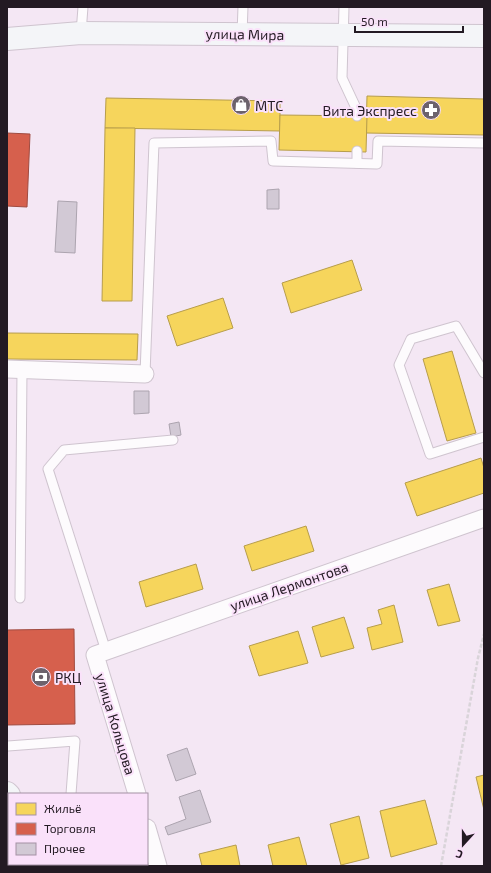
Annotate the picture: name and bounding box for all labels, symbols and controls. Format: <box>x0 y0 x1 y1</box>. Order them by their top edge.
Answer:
scale bar <box>355 8 463 34</box>
text: 50 m <box>361 14 388 28</box>
street label: улица Мира <box>206 25 284 43</box>
shop icon: МТС <box>230 94 252 116</box>
place label: МТС <box>255 97 283 114</box>
pharmacy icon: Вита Экспресс <box>420 99 442 121</box>
place label: Вита Экспресс <box>323 102 417 119</box>
street label: улица Лермонтова <box>228 558 350 614</box>
bank icon: РКЦ <box>30 666 52 688</box>
place label: РКЦ <box>55 669 82 686</box>
street label: улица Кольцова <box>92 671 140 777</box>
legend <box>8 793 148 865</box>
text: Жильё <box>44 801 81 815</box>
text: Торговля <box>44 821 96 835</box>
north arrow <box>443 825 483 865</box>
text: Прочее <box>44 841 85 855</box>
text: С <box>453 847 465 862</box>

